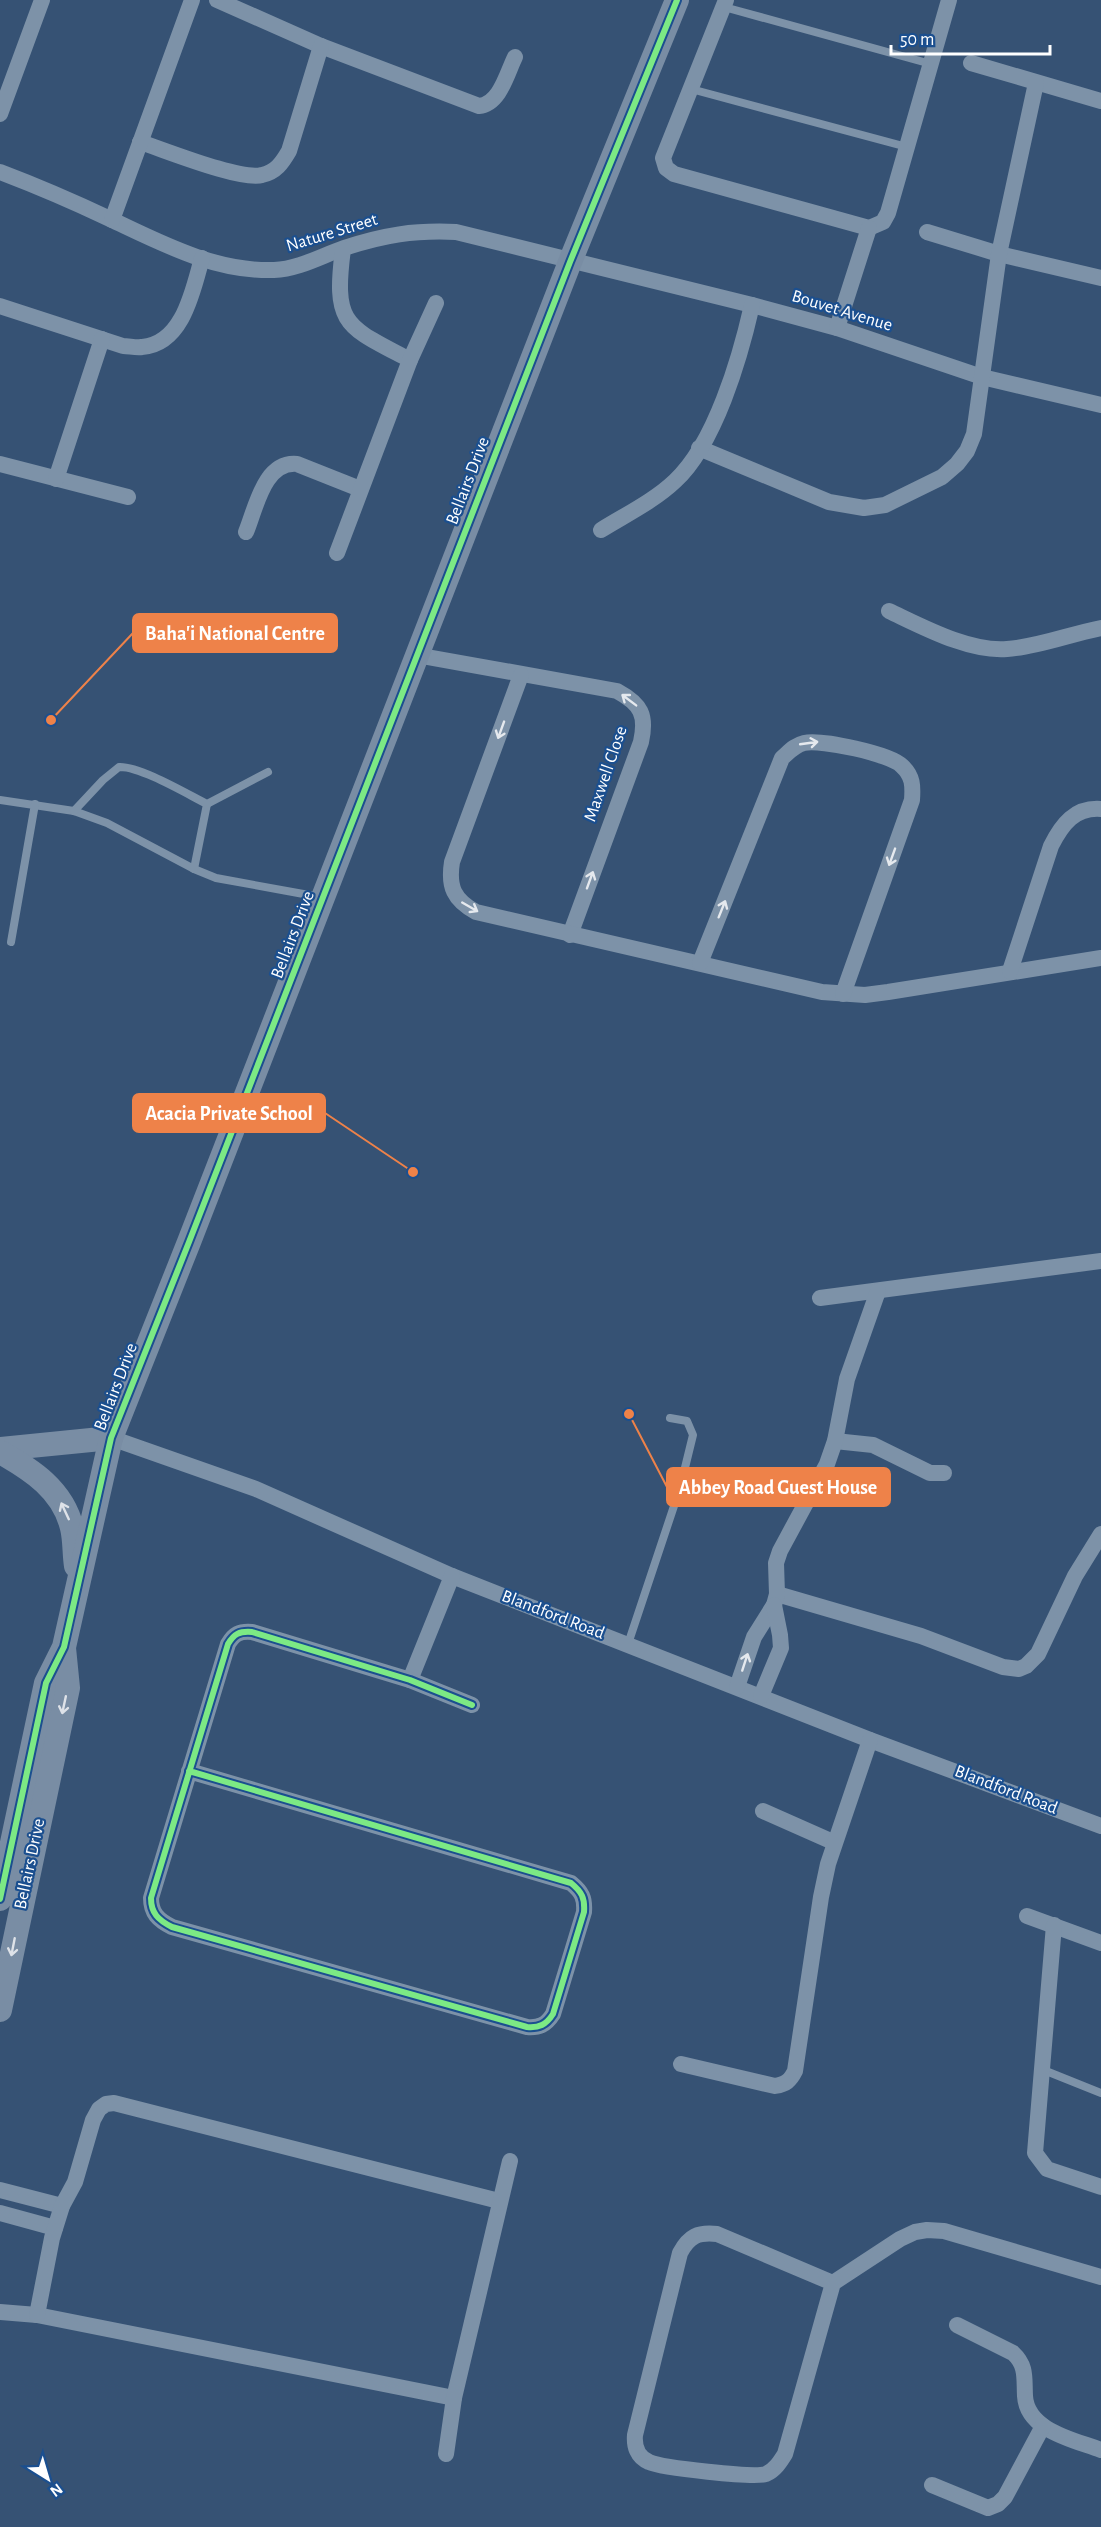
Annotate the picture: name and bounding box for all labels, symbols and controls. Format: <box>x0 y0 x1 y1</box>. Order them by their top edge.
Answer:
scale bar <box>891 18 1050 56</box>
text: 50 m <box>900 31 934 49</box>
street label: Nature Street <box>284 211 380 255</box>
street label: Bouvet Avenue <box>790 287 894 335</box>
street label: Bellairs Drive <box>443 435 493 527</box>
callout: Baha'i National Centre <box>133 614 337 652</box>
text: Baha'i National Centre <box>145 624 325 644</box>
one-way arrow <box>622 694 638 706</box>
one-way arrow <box>495 720 506 739</box>
street label: Maxwell Close <box>581 724 631 824</box>
one-way arrow <box>799 738 819 749</box>
one-way arrow <box>885 847 896 866</box>
one-way arrow <box>586 871 597 890</box>
street label: Bellairs Drive <box>268 889 318 981</box>
one-way arrow <box>717 900 728 919</box>
one-way arrow <box>461 902 478 914</box>
callout: Acacia Private School <box>133 1094 325 1132</box>
text: Acacia Private School <box>145 1104 313 1124</box>
street label: Bellairs Drive <box>91 1341 141 1433</box>
callout: Abbey Road Guest House <box>667 1468 890 1506</box>
text: Abbey Road Guest House <box>679 1478 877 1498</box>
one-way arrow <box>58 1503 70 1521</box>
street label: Blandford Road <box>499 1587 607 1643</box>
one-way arrow <box>741 1653 752 1672</box>
one-way arrow <box>58 1695 69 1715</box>
street label: Blandford Road <box>952 1762 1060 1818</box>
street label: Bellairs Drive <box>12 1817 48 1911</box>
one-way arrow <box>7 1937 18 1957</box>
north arrow <box>18 2449 78 2509</box>
text: N <box>47 2480 66 2500</box>

